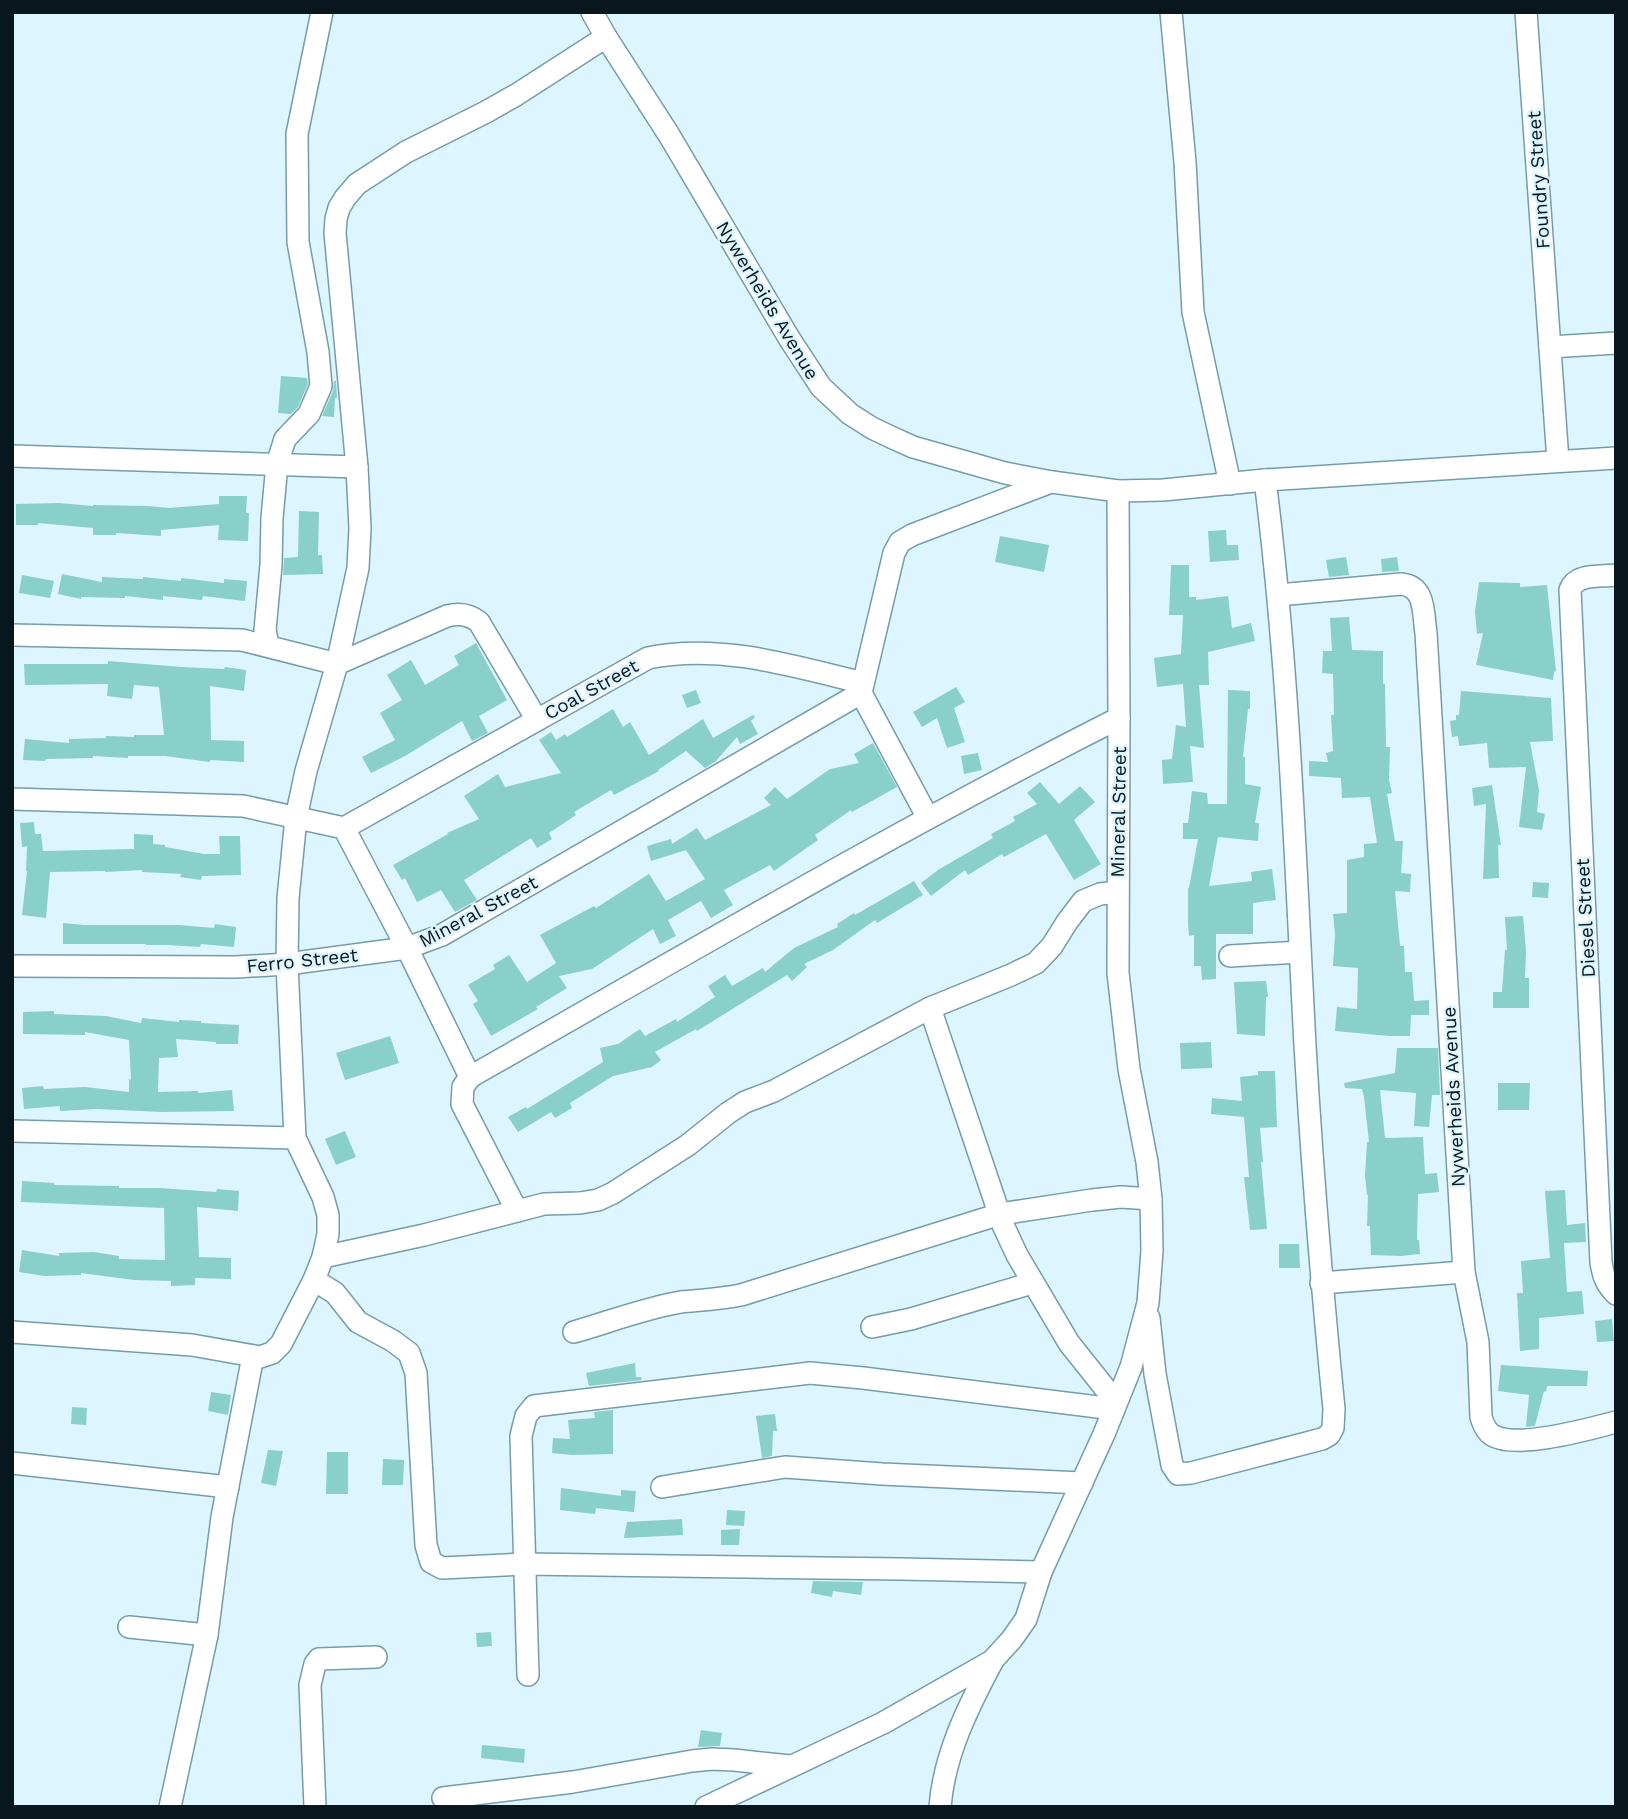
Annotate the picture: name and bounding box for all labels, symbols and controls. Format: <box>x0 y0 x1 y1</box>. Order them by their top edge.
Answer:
street label: Foundry Street <box>1522 110 1555 250</box>
street label: Nywerheids Avenue <box>711 217 824 384</box>
street label: Coal Street <box>540 654 642 725</box>
street label: Mineral Street <box>1106 746 1131 878</box>
street label: Diesel Street <box>1571 858 1600 978</box>
street label: Mineral Street <box>415 871 542 952</box>
street label: Ferro Street <box>245 943 359 978</box>
street label: Nywerheids Avenue <box>1437 1006 1470 1188</box>

